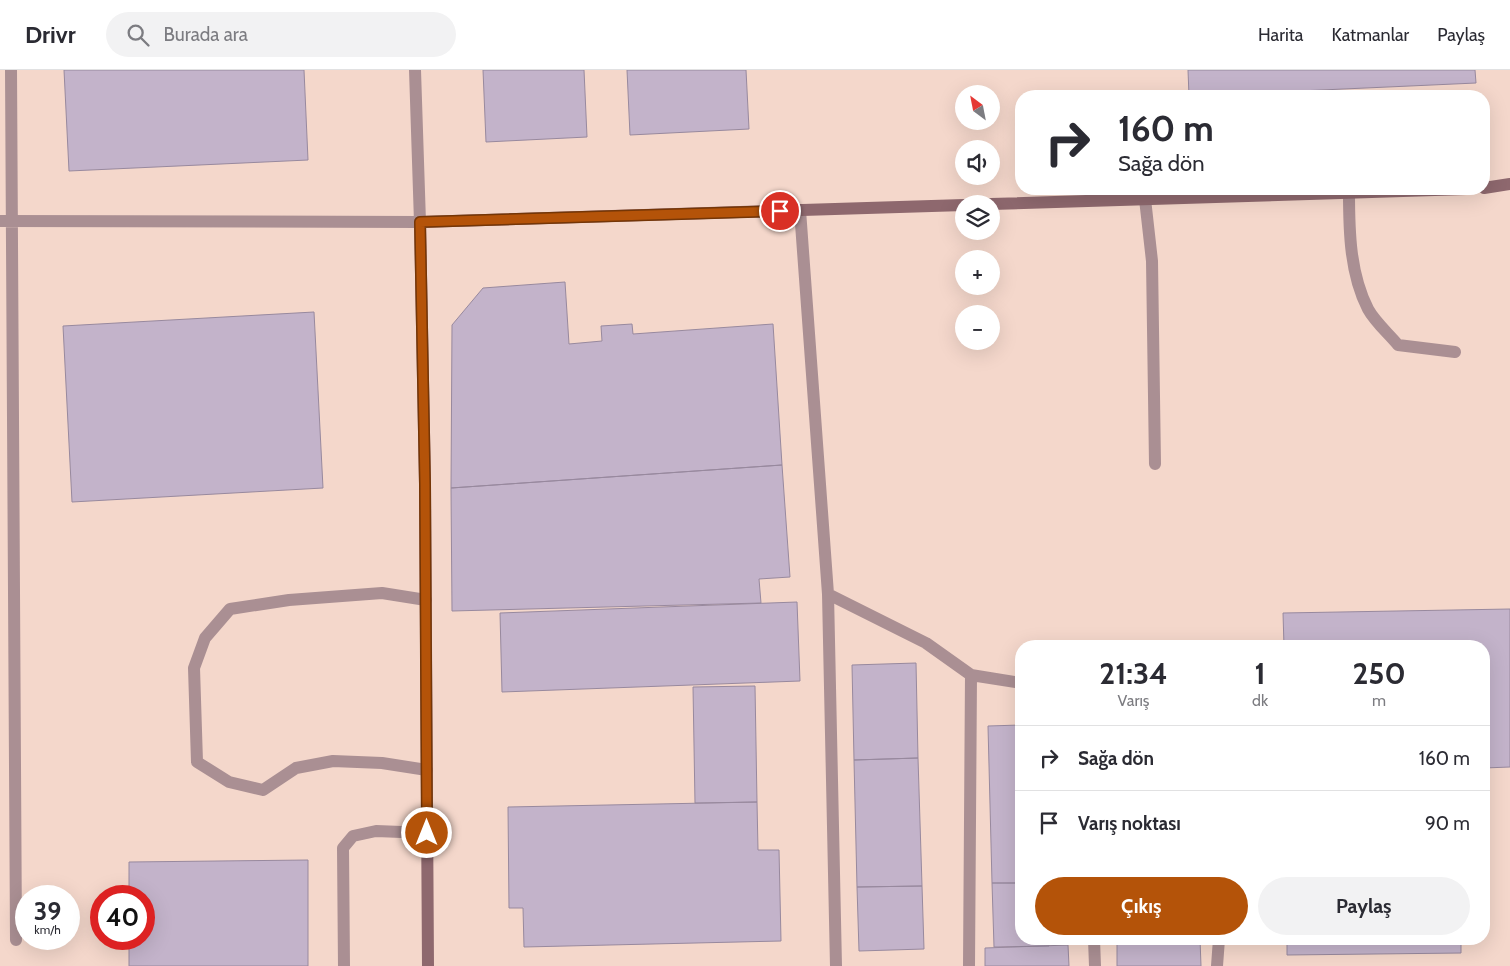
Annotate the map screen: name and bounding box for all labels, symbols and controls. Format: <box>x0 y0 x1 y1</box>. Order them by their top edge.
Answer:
search box <box>106 12 456 57</box>
text: Drivr <box>25 20 76 49</box>
icon: search <box>124 21 152 49</box>
text: Burada ara <box>164 23 248 46</box>
text: Harita <box>1258 24 1303 46</box>
text: Katmanlar <box>1331 24 1409 46</box>
text: Paylaş <box>1437 24 1485 46</box>
north arrow <box>955 85 1000 130</box>
map controls <box>955 85 1000 350</box>
text: 160 m <box>1118 107 1214 150</box>
icon: right <box>1035 110 1100 175</box>
button: sound <box>955 140 1000 185</box>
text: Sağa dön <box>1118 150 1204 177</box>
pin <box>759 190 801 232</box>
button: layers <box>955 195 1000 240</box>
icon: arrive <box>766 197 794 225</box>
button: + <box>955 250 1000 295</box>
button: − <box>955 305 1000 350</box>
text: 21:34 <box>1099 655 1168 692</box>
text: 1 <box>1255 655 1266 692</box>
text: 250 <box>1352 655 1406 692</box>
text: Varış <box>1118 691 1149 710</box>
text: dk <box>1252 691 1268 710</box>
text: m <box>1372 691 1386 710</box>
icon: right <box>1035 744 1063 772</box>
text: Sağa dön <box>1078 747 1154 770</box>
text: 160 m <box>1419 747 1470 770</box>
position arrow <box>400 806 452 858</box>
icon: arrive <box>1035 809 1063 837</box>
text: Varış noktası <box>1078 812 1181 835</box>
text: 90 m <box>1425 812 1470 835</box>
button: Çıkış <box>1035 877 1248 935</box>
button: Paylaş <box>1258 877 1470 935</box>
speed limit sign: 40 <box>90 885 155 950</box>
text: 39 <box>34 896 61 926</box>
text: km/h <box>34 922 61 937</box>

